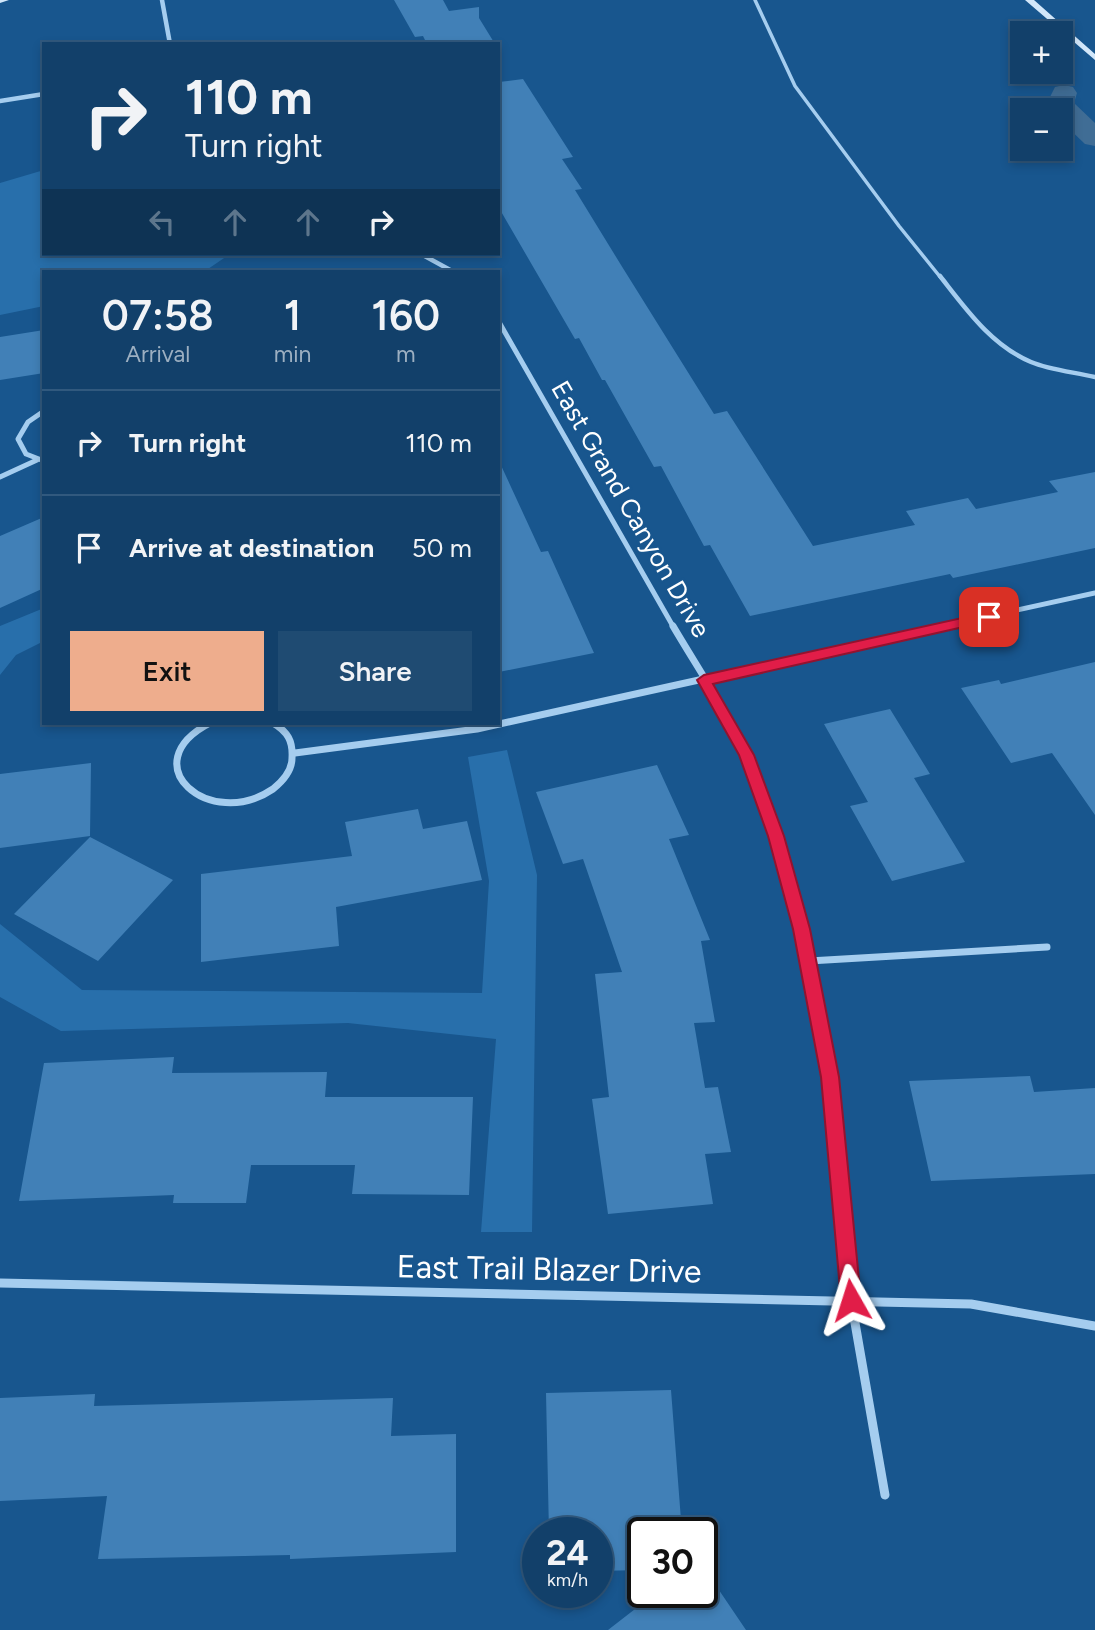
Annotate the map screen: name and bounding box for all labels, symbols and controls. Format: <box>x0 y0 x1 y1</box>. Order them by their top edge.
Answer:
map controls <box>1010 21 1073 161</box>
button: + <box>1010 21 1073 84</box>
text: 110 m <box>185 67 313 126</box>
icon: right <box>70 70 161 161</box>
button: − <box>1010 98 1073 161</box>
text: Turn right <box>185 127 323 165</box>
icon: left <box>143 203 181 241</box>
icon: ahead <box>216 203 254 241</box>
icon: ahead <box>289 203 327 241</box>
icon: right <box>362 203 400 241</box>
text: 07:58 <box>102 290 214 341</box>
text: 1 <box>284 290 301 341</box>
text: 160 <box>371 290 440 341</box>
text: Arrival <box>125 340 190 368</box>
text: min <box>274 340 311 368</box>
text: m <box>396 340 416 368</box>
street label: East Grand Canyon Drive <box>544 375 718 643</box>
icon: right <box>70 424 108 462</box>
text: Turn right <box>129 427 246 459</box>
text: 110 m <box>405 427 472 459</box>
icon: arrive <box>70 529 108 567</box>
text: Arrive at destination <box>129 532 374 564</box>
text: 50 m <box>412 532 472 564</box>
pin <box>959 587 1019 647</box>
icon: arrive <box>970 598 1008 636</box>
button: Exit <box>70 631 264 711</box>
button: Share <box>278 631 472 711</box>
street label: East Trail Blazer Drive <box>396 1247 702 1291</box>
position arrow <box>814 1263 888 1337</box>
speed limit sign: 30 <box>627 1517 718 1608</box>
text: 24 <box>546 1532 589 1574</box>
text: km/h <box>547 1569 588 1591</box>

